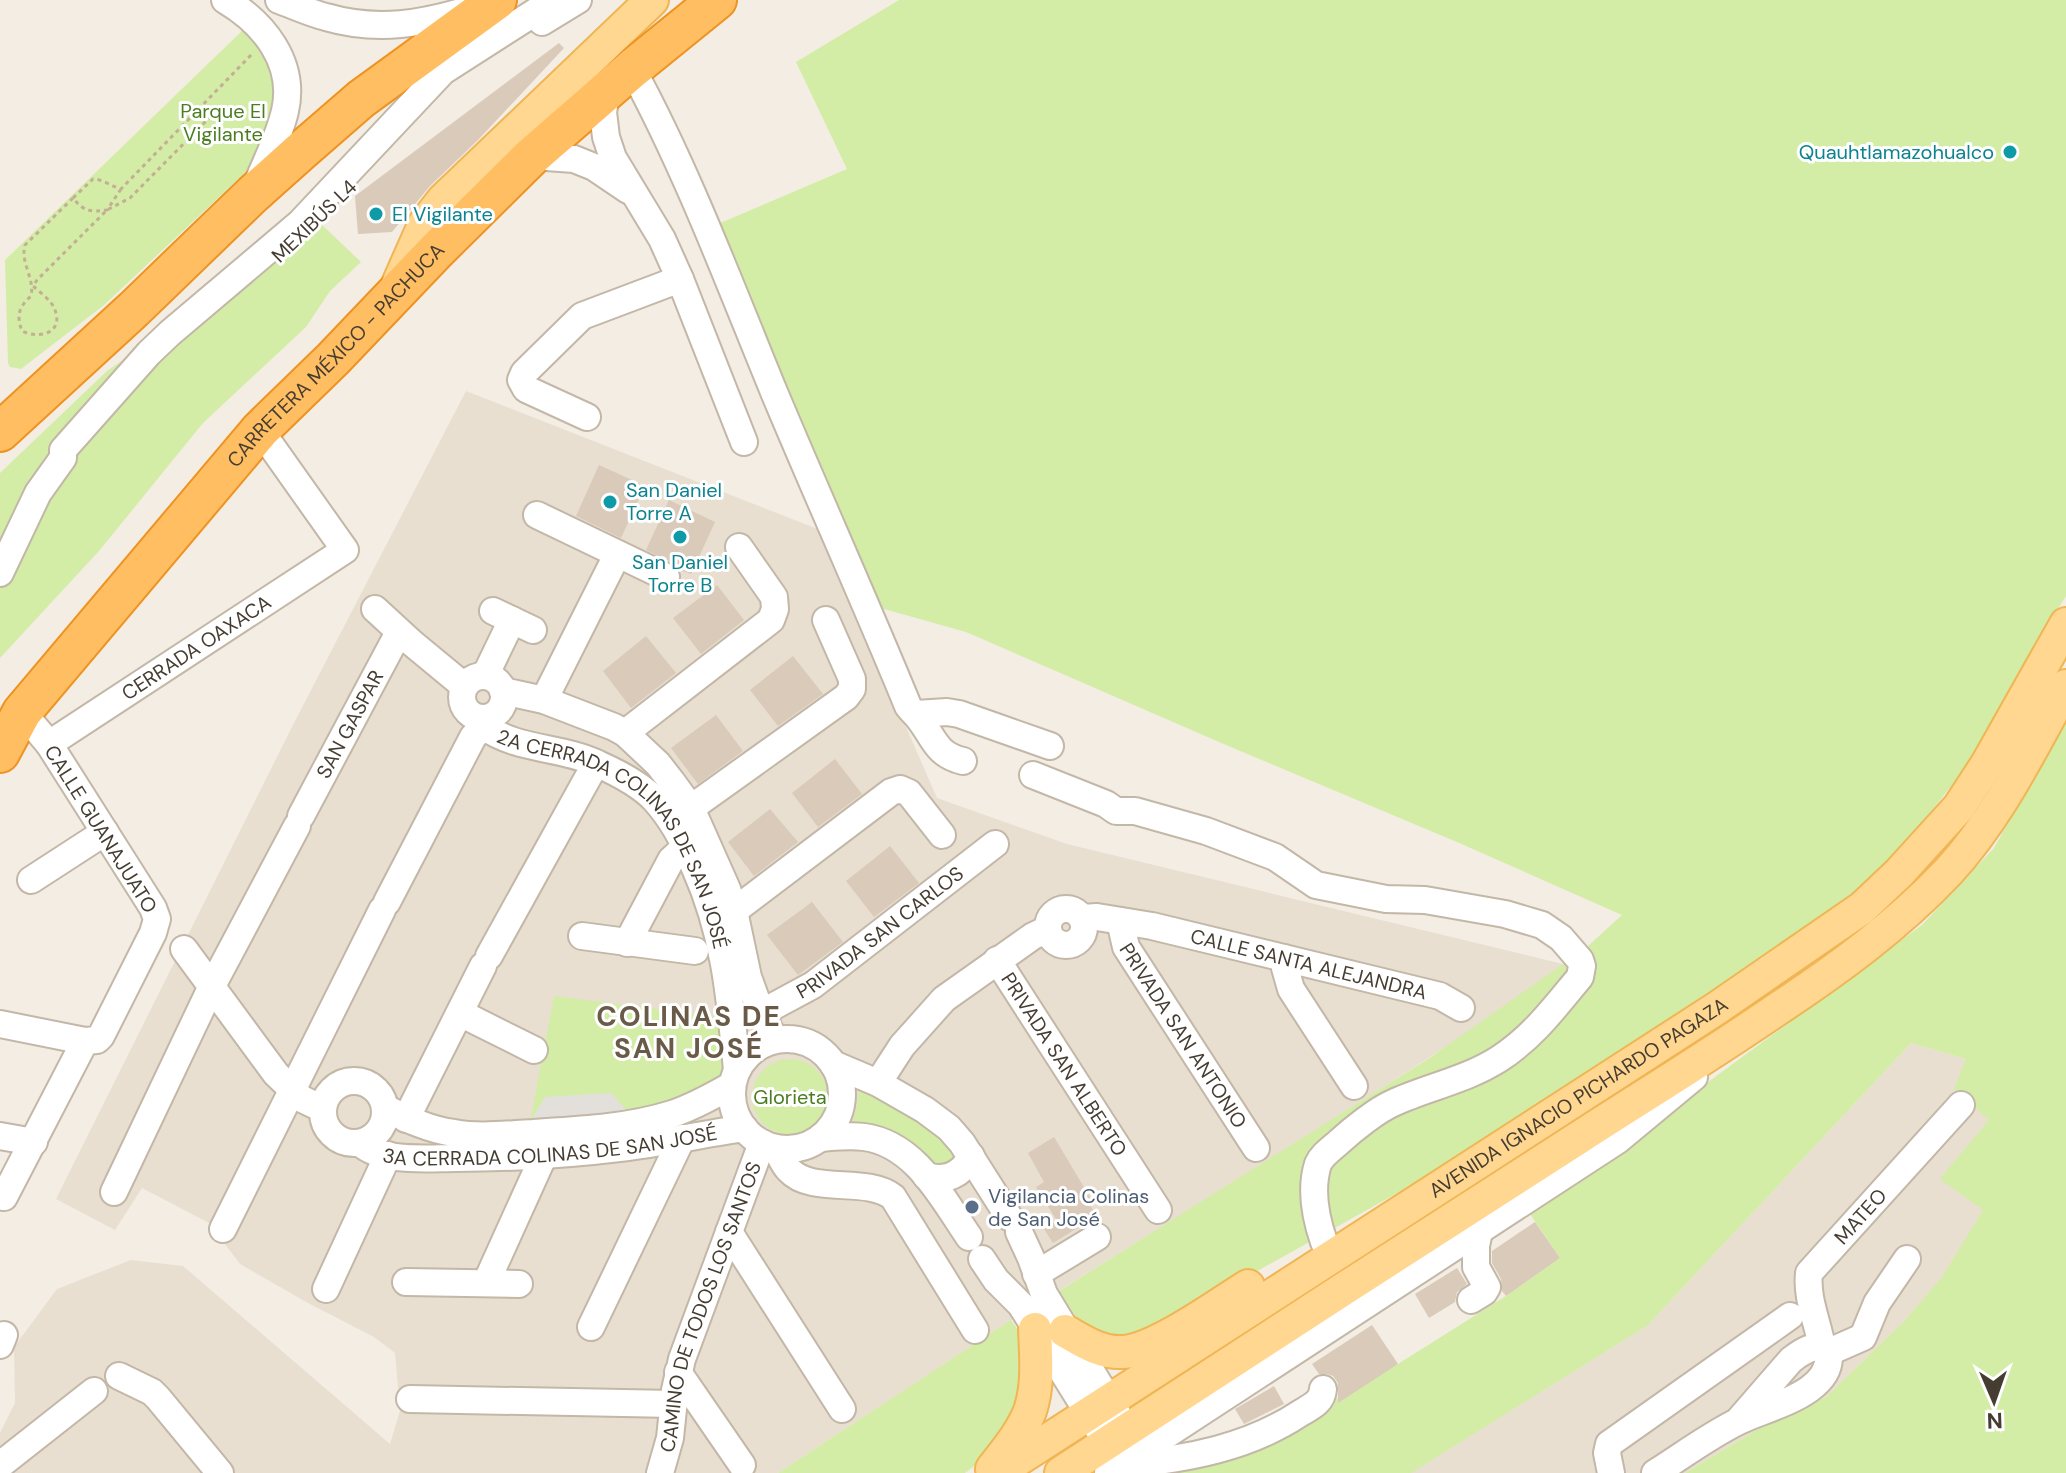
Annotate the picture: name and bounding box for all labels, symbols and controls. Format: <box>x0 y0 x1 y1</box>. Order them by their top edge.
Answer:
park label: Parque El Vigilante <box>180 98 266 147</box>
place label: Quauhtlamazohualco <box>1799 139 1994 165</box>
marker: Quauhtlamazohualco <box>2001 143 2019 161</box>
street label: MEXIBÚS L4 <box>266 174 362 268</box>
place label: El Vigilante <box>392 201 493 227</box>
marker: El Vigilante <box>367 205 385 223</box>
street label: CARRETERA MÉXICO - PACHUCA <box>221 237 450 473</box>
place label: San Daniel Torre A <box>626 477 722 526</box>
marker: San Daniel Torre A <box>601 493 619 511</box>
marker: San Daniel Torre B <box>671 528 689 546</box>
place label: San Daniel Torre B <box>632 549 728 598</box>
street label: CERRADA OAXACA <box>116 589 276 706</box>
street label: SAN GASPAR <box>310 666 389 783</box>
street label: 2A CERRADA COLINAS DE SAN JOSÉ <box>493 723 734 951</box>
street label: CALLE GUANAJUATO <box>39 740 163 918</box>
street label: PRIVADA SAN CARLOS <box>792 860 969 1005</box>
street label: CALLE SANTA ALEJANDRA <box>1188 923 1430 1005</box>
street label: PRIVADA SAN ANTONIO <box>1114 938 1253 1133</box>
street label: PRIVADA SAN ALBERTO <box>995 967 1133 1161</box>
street label: AVENIDA IGNACIO PICHARDO PAGAZA <box>1424 991 1733 1204</box>
district label: COLINAS DE SAN JOSÉ <box>596 998 782 1067</box>
park label: Glorieta <box>753 1084 827 1110</box>
street label: 3A CERRADA COLINAS DE SAN JOSÉ <box>381 1120 719 1172</box>
street label: CAMINO DE TODOS LOS SANTOS <box>654 1158 767 1455</box>
place label: Vigilancia Colinas de San José <box>988 1183 1149 1232</box>
street label: MATEO <box>1828 1183 1892 1250</box>
marker: Vigilancia Colinas de San José <box>963 1198 981 1216</box>
north arrow <box>1954 1361 2034 1441</box>
text: N <box>1986 1406 2003 1435</box>

